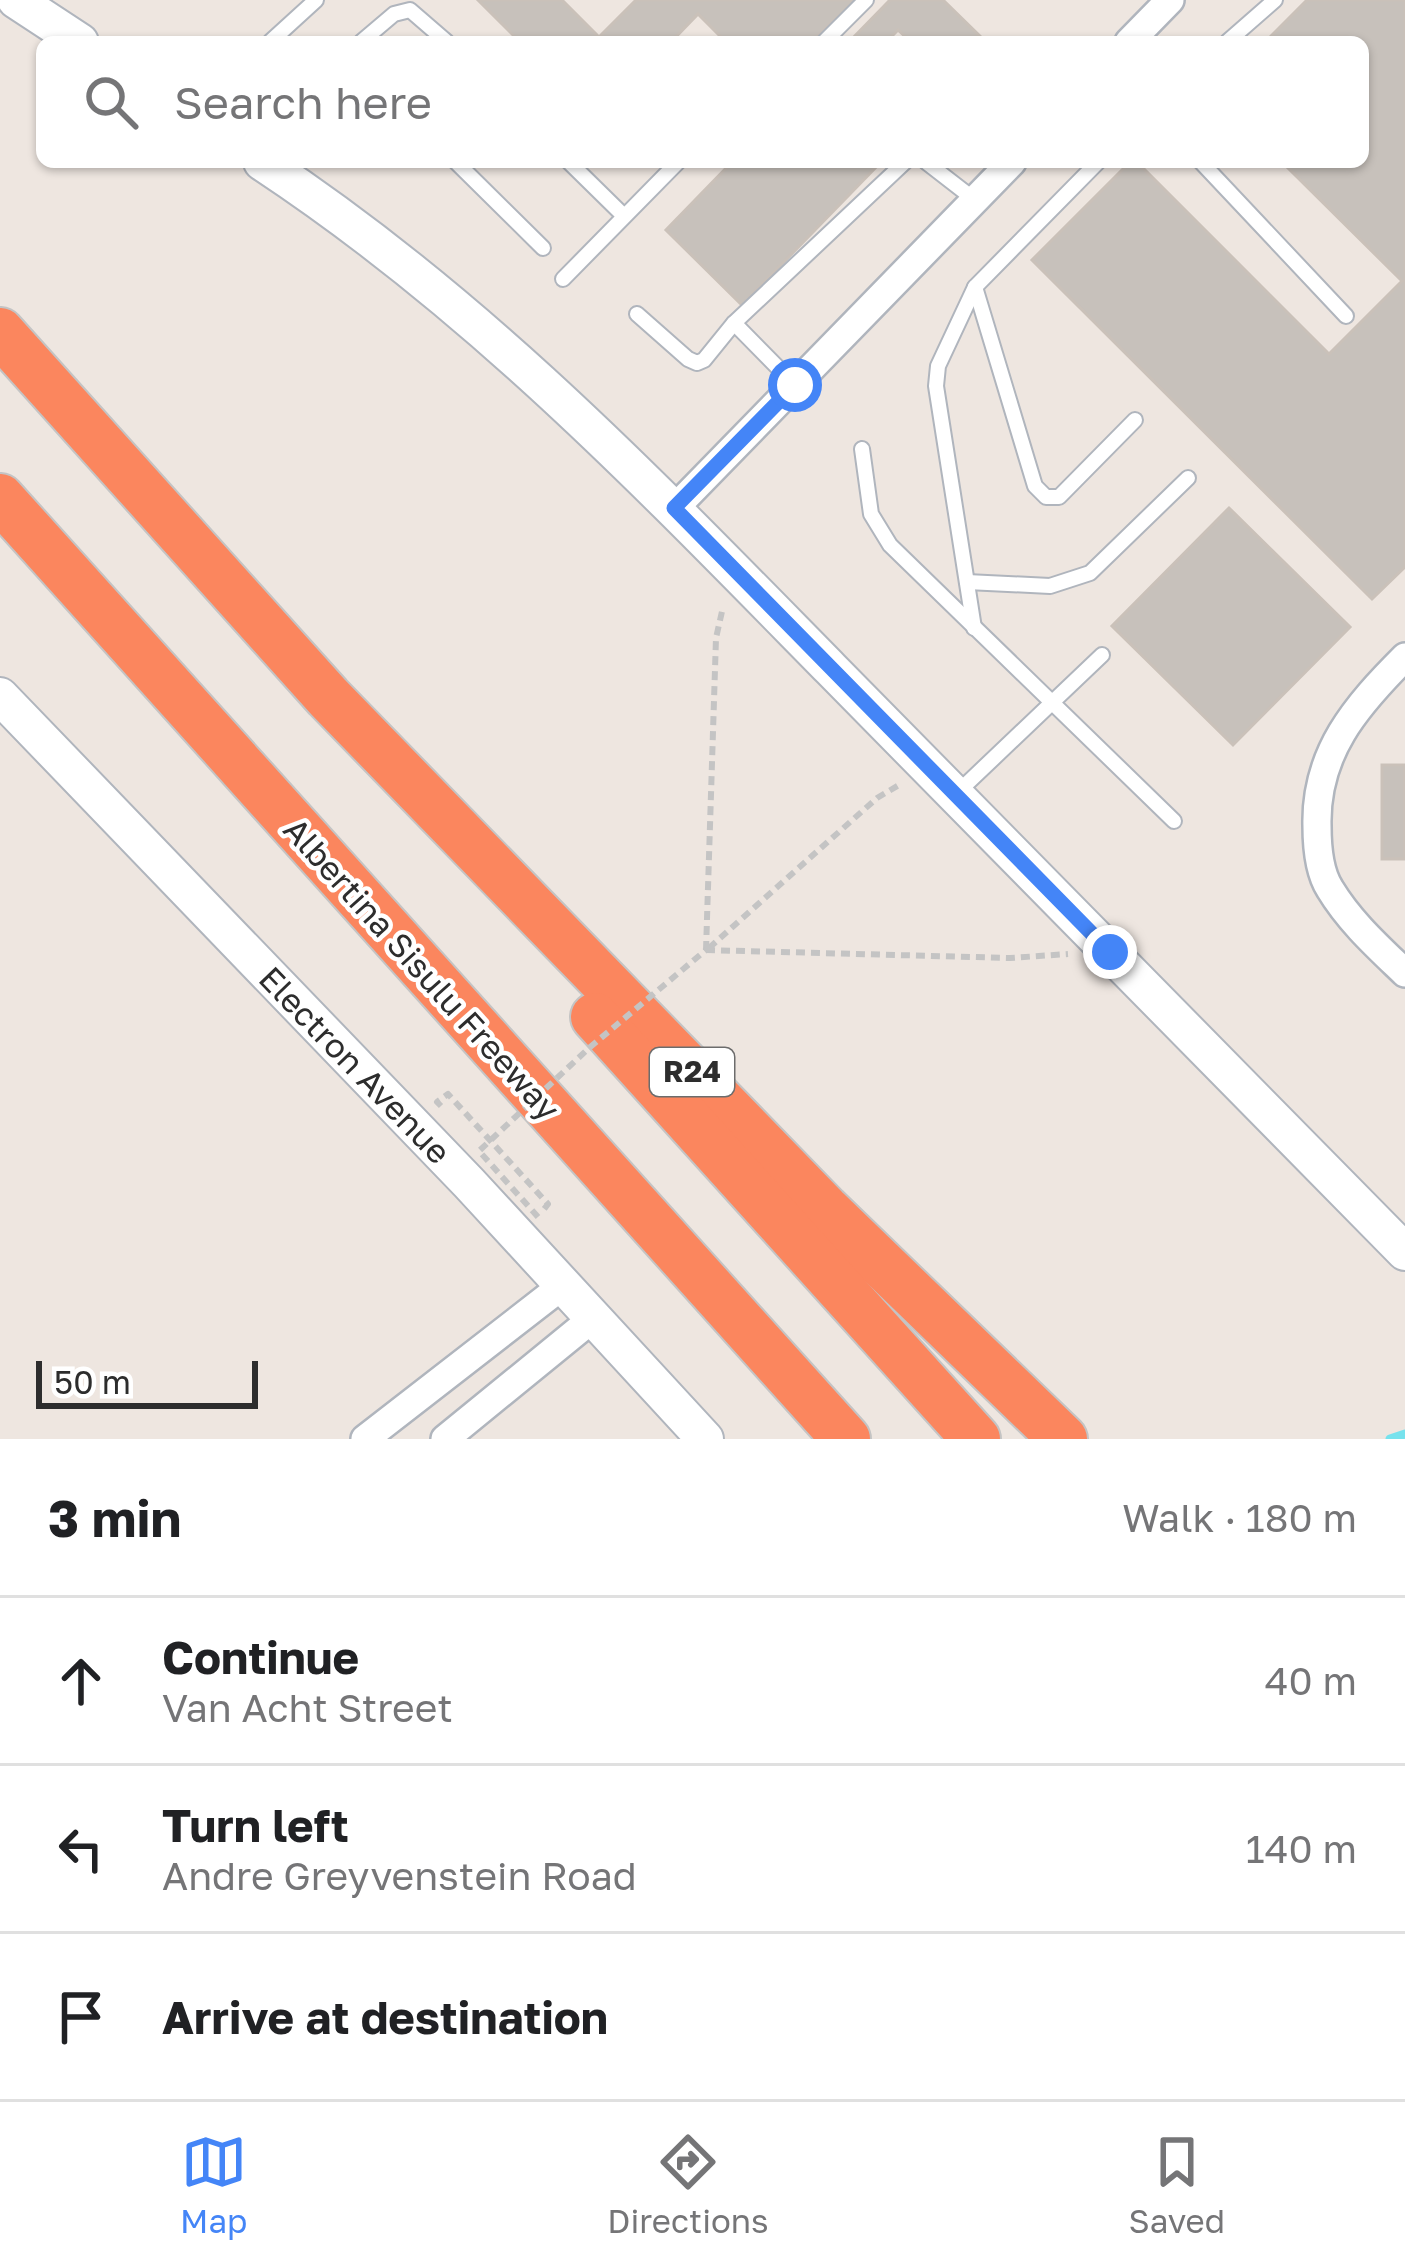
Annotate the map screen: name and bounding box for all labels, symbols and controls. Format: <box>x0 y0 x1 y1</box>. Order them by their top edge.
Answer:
search box <box>36 36 1369 168</box>
icon: search <box>78 69 144 135</box>
text: Search here <box>174 75 432 129</box>
route start <box>768 358 822 412</box>
street label: Albertina Sisulu Freeway <box>276 810 568 1128</box>
route end <box>1083 925 1137 979</box>
street label: Electron Avenue <box>252 958 459 1171</box>
road number: R24 <box>650 1048 734 1096</box>
scale bar <box>36 1355 258 1408</box>
text: 50 m <box>54 1362 131 1401</box>
text: 3 min <box>48 1487 181 1548</box>
text: Walk · 180 m <box>1122 1494 1357 1541</box>
text: Continue <box>162 1630 359 1684</box>
icon: ahead <box>48 1648 114 1714</box>
text: 40 m <box>1265 1657 1357 1704</box>
text: Van Acht Street <box>162 1684 453 1731</box>
text: Turn left <box>162 1798 349 1852</box>
icon: left <box>48 1816 114 1882</box>
text: 140 m <box>1246 1825 1357 1872</box>
text: Andre Greyvenstein Road <box>162 1852 637 1899</box>
icon: arrive <box>48 1984 114 2050</box>
text: Arrive at destination <box>162 1990 608 2044</box>
tab: Map <box>180 2129 247 2240</box>
tab: Directions <box>607 2129 769 2240</box>
tab: Saved <box>1129 2129 1225 2240</box>

